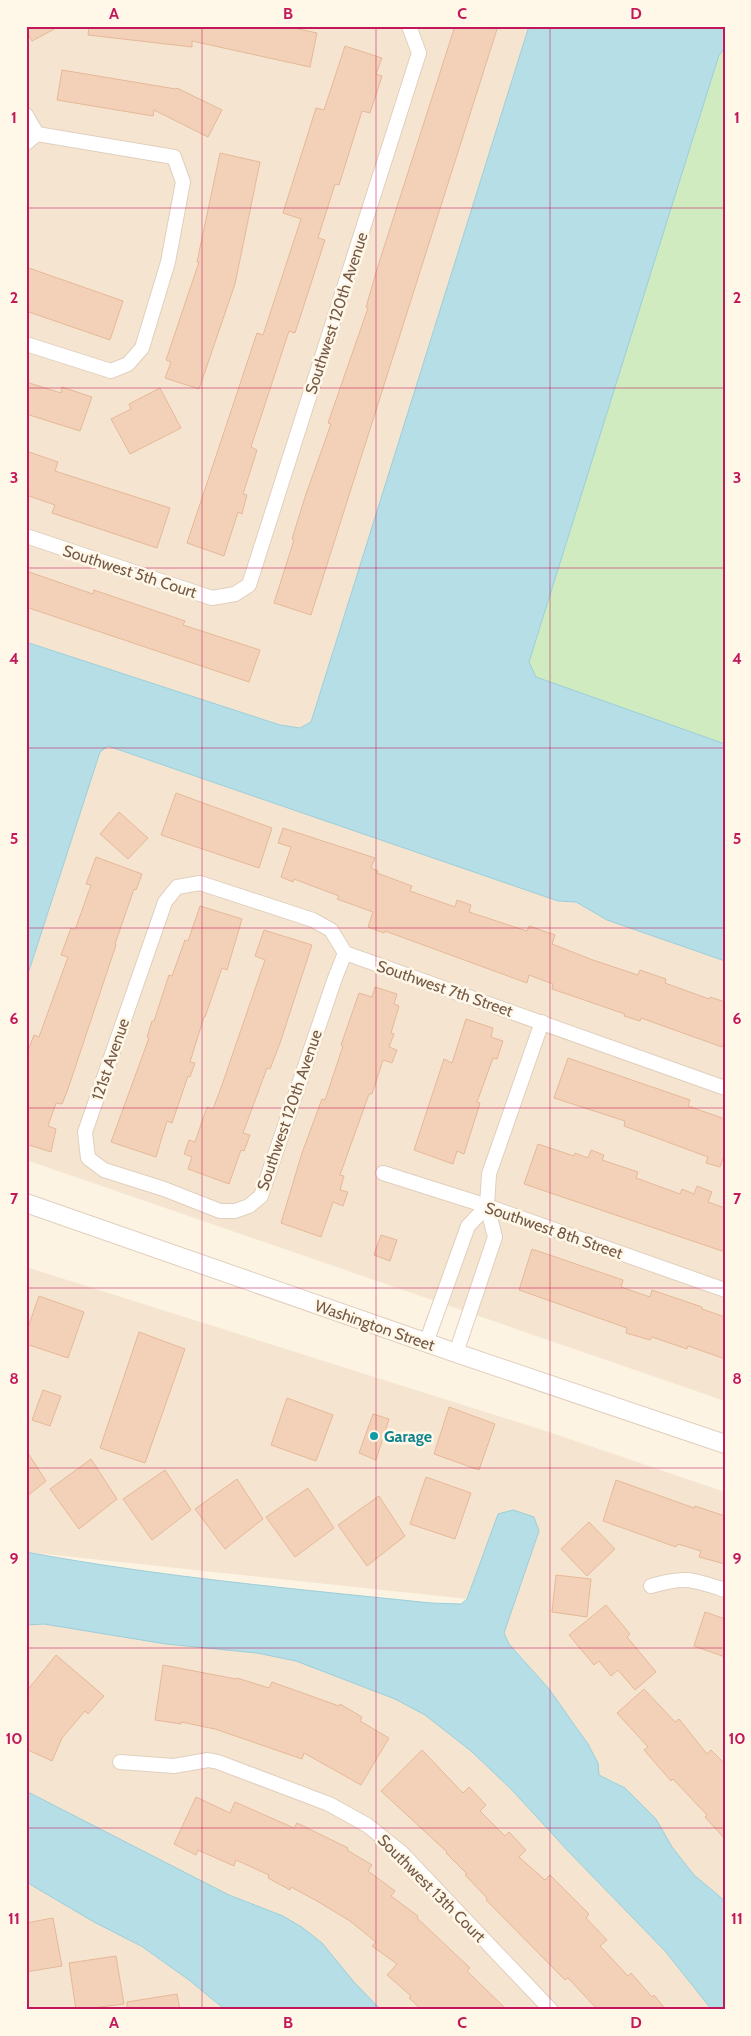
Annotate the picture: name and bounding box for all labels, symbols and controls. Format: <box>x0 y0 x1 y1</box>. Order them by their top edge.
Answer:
text: A <box>109 4 119 23</box>
text: B <box>283 4 293 23</box>
text: C <box>457 4 467 23</box>
text: D <box>630 4 642 23</box>
text: 1 <box>11 108 17 127</box>
text: 1 <box>734 108 740 127</box>
street label: Southwest 120th Avenue <box>301 230 372 396</box>
text: 2 <box>10 288 18 307</box>
text: 2 <box>733 288 741 307</box>
text: 3 <box>10 468 18 487</box>
text: 3 <box>733 468 741 487</box>
street label: Southwest 5th Court <box>61 541 200 602</box>
text: 4 <box>9 649 19 668</box>
text: 4 <box>732 649 742 668</box>
text: 5 <box>10 829 18 848</box>
text: 5 <box>733 829 741 848</box>
street label: Southwest 7th Street <box>374 956 516 1021</box>
text: 6 <box>10 1009 19 1028</box>
text: 6 <box>733 1009 742 1028</box>
street label: 121st Avenue <box>88 1016 133 1103</box>
street label: Southwest 120th Avenue <box>253 1027 326 1193</box>
text: 7 <box>10 1189 19 1208</box>
text: 7 <box>733 1189 742 1208</box>
street label: Southwest 8th Street <box>483 1198 626 1263</box>
street label: Washington Street <box>312 1296 438 1355</box>
text: 8 <box>9 1369 19 1388</box>
text: 8 <box>732 1369 742 1388</box>
place label: Garage <box>384 1427 432 1446</box>
marker: Garage <box>368 1430 380 1442</box>
text: 9 <box>10 1549 19 1568</box>
text: 9 <box>733 1549 742 1568</box>
text: 10 <box>5 1729 23 1748</box>
text: 10 <box>728 1729 746 1748</box>
street label: Southwest 13th Court <box>374 1831 490 1947</box>
text: 11 <box>8 1909 20 1928</box>
text: 11 <box>731 1909 743 1928</box>
text: A <box>109 2013 119 2032</box>
text: B <box>283 2013 293 2032</box>
text: C <box>457 2013 467 2032</box>
text: D <box>630 2013 642 2032</box>

